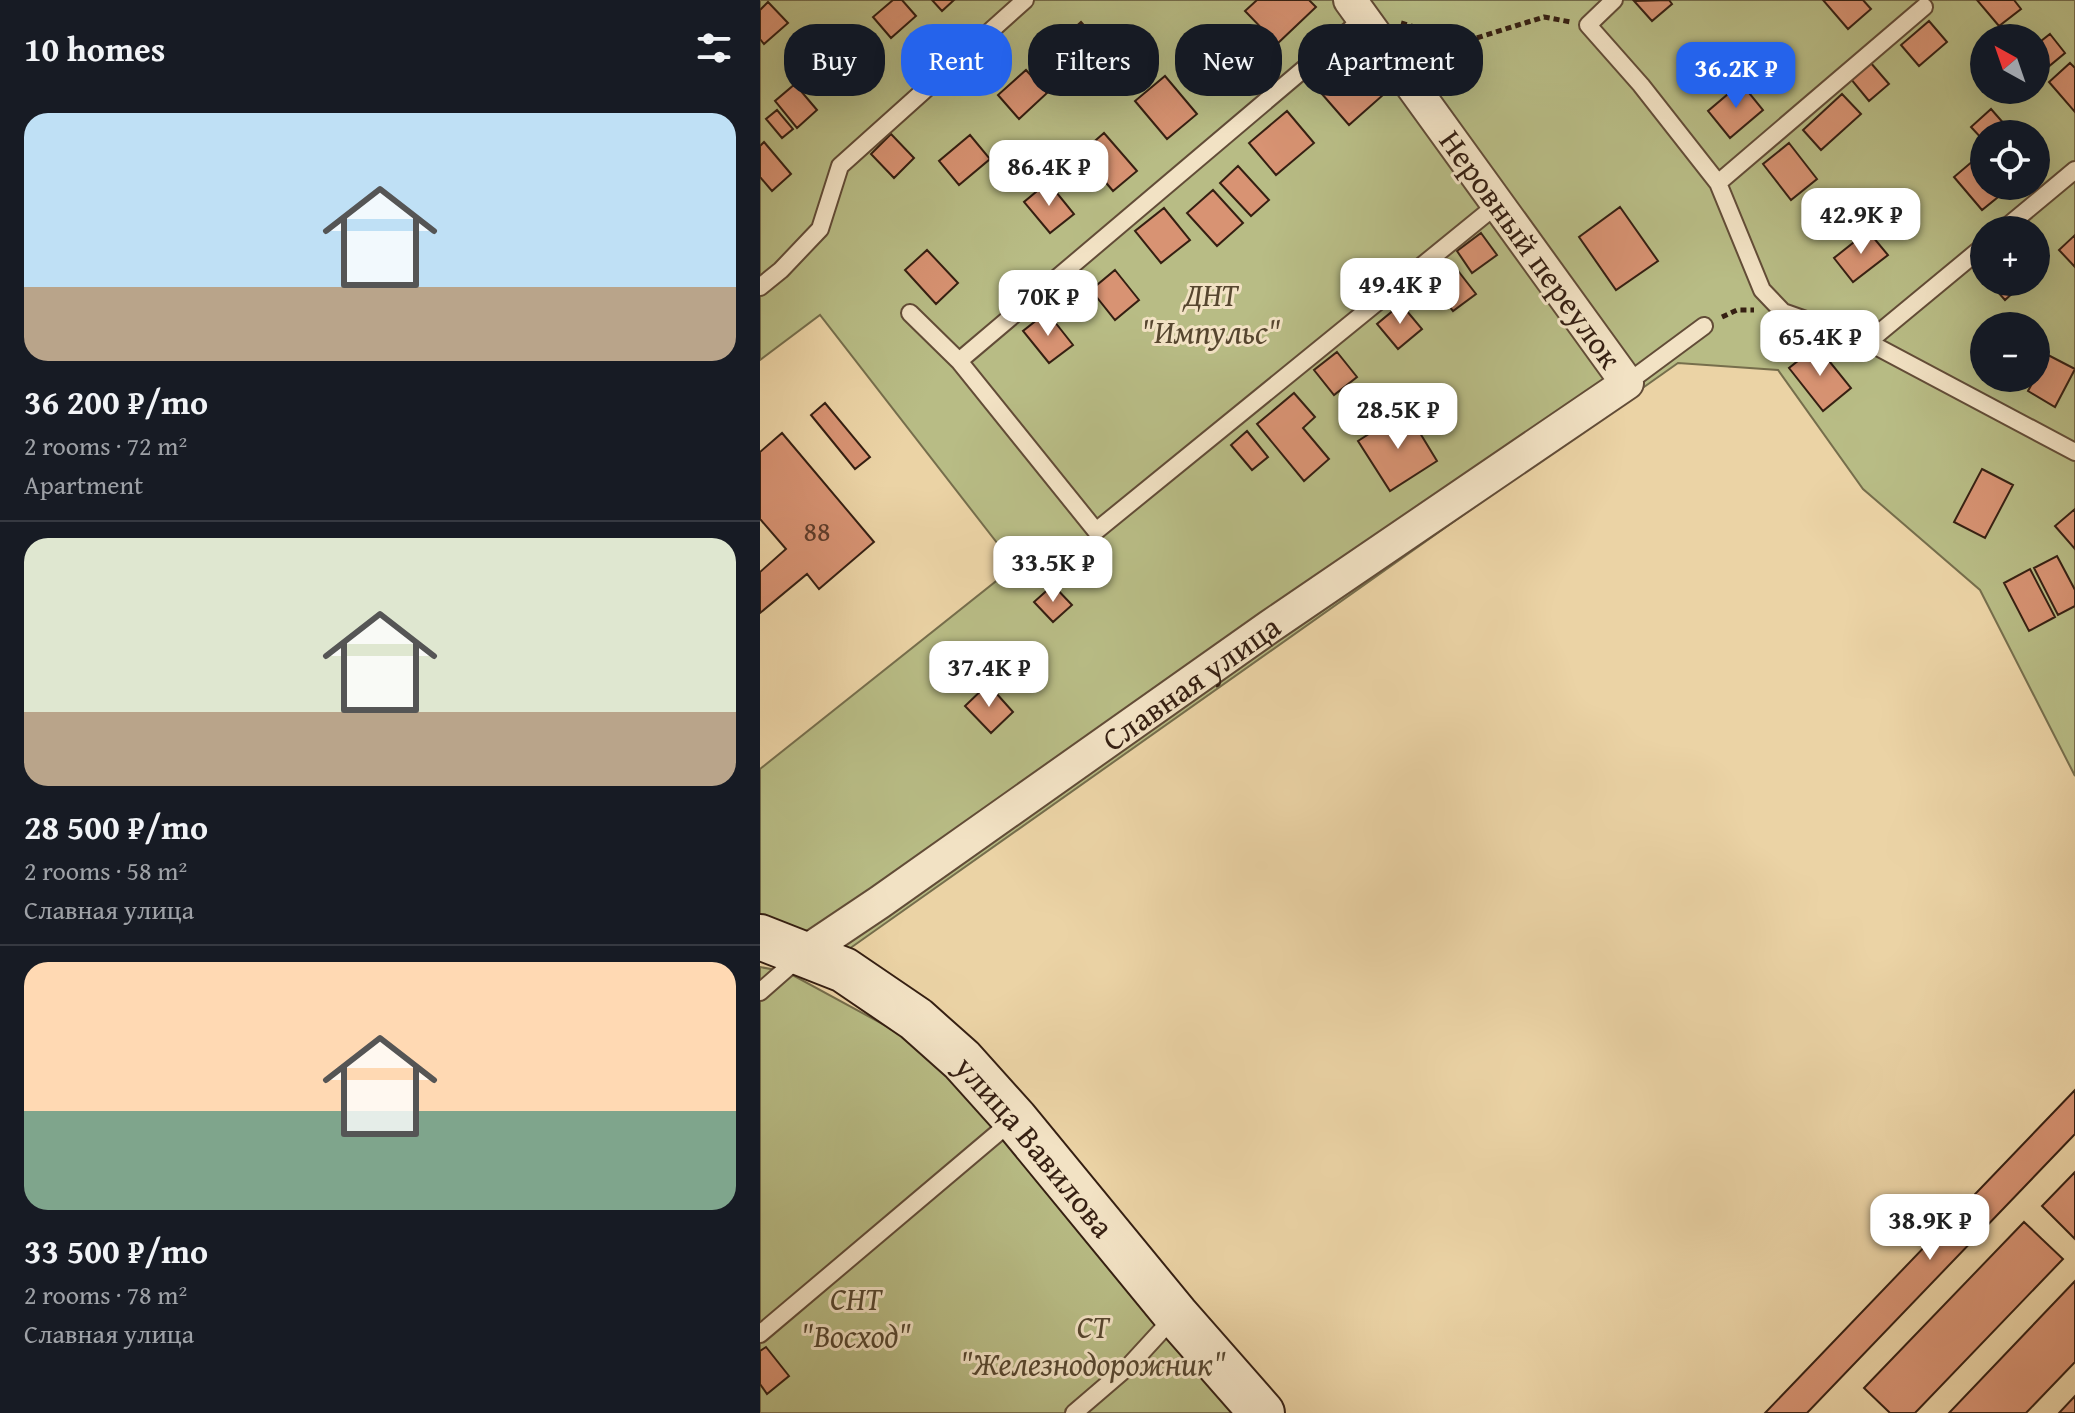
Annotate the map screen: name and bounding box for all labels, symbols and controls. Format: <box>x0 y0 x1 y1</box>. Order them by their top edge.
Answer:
text: 10 homes <box>24 24 165 73</box>
chip: Buy <box>784 24 885 96</box>
chip: Rent <box>901 24 1012 96</box>
chip: Filters <box>1028 24 1159 96</box>
chip: New <box>1175 24 1282 96</box>
chip: Apartment <box>1298 24 1483 96</box>
north arrow <box>1970 24 2050 104</box>
map controls <box>1970 24 2050 392</box>
icon: filters <box>692 26 736 70</box>
pin: 36.2K ₽ <box>1662 42 1810 110</box>
text: 36.2K ₽ <box>1694 48 1778 87</box>
street label: Неровный переулок <box>1428 120 1634 378</box>
button: locate <box>1970 120 2050 200</box>
pin: 86.4K ₽ <box>975 140 1123 208</box>
text: 86.4K ₽ <box>1007 146 1091 185</box>
icon: home <box>308 165 452 309</box>
pin: 42.9K ₽ <box>1787 188 1935 256</box>
text: 42.9K ₽ <box>1819 194 1903 233</box>
button: + <box>1970 216 2050 296</box>
pin: 49.4K ₽ <box>1326 258 1474 326</box>
text: 49.4K ₽ <box>1358 264 1442 303</box>
pin: 70K ₽ <box>992 270 1104 338</box>
park label: ДНТ "Импульс" <box>1141 271 1281 355</box>
text: 70K ₽ <box>1017 276 1079 315</box>
pin: 65.4K ₽ <box>1746 310 1894 378</box>
button: − <box>1970 312 2050 392</box>
text: 65.4K ₽ <box>1778 316 1862 355</box>
text: 36 200 ₽/mo <box>24 377 208 426</box>
pin: 28.5K ₽ <box>1324 383 1472 451</box>
text: 28.5K ₽ <box>1356 389 1440 428</box>
text: 2 rooms · 72 m² <box>24 426 187 465</box>
text: Apartment <box>24 465 143 504</box>
house number: 88 <box>804 510 830 551</box>
pin: 33.5K ₽ <box>979 536 1127 604</box>
text: 33.5K ₽ <box>1011 542 1095 581</box>
icon: home <box>308 590 452 734</box>
street label: Славная улица <box>1092 602 1290 762</box>
pin: 37.4K ₽ <box>915 641 1063 709</box>
text: 37.4K ₽ <box>947 647 1031 686</box>
text: 28 500 ₽/mo <box>24 802 208 851</box>
text: 2 rooms · 58 m² <box>24 851 187 890</box>
text: Славная улица <box>24 890 194 929</box>
icon: home <box>308 1014 452 1158</box>
street label: улица Вавилова <box>944 1043 1127 1248</box>
pin: 38.9K ₽ <box>1856 1194 2004 1262</box>
text: 38.9K ₽ <box>1888 1200 1972 1239</box>
text: 33 500 ₽/mo <box>24 1226 208 1275</box>
text: 2 rooms · 78 m² <box>24 1275 187 1314</box>
park label: СНТ "Восход" <box>801 1275 911 1359</box>
park label: СТ "Железнодорожник" <box>960 1303 1226 1387</box>
text: Славная улица <box>24 1314 194 1353</box>

